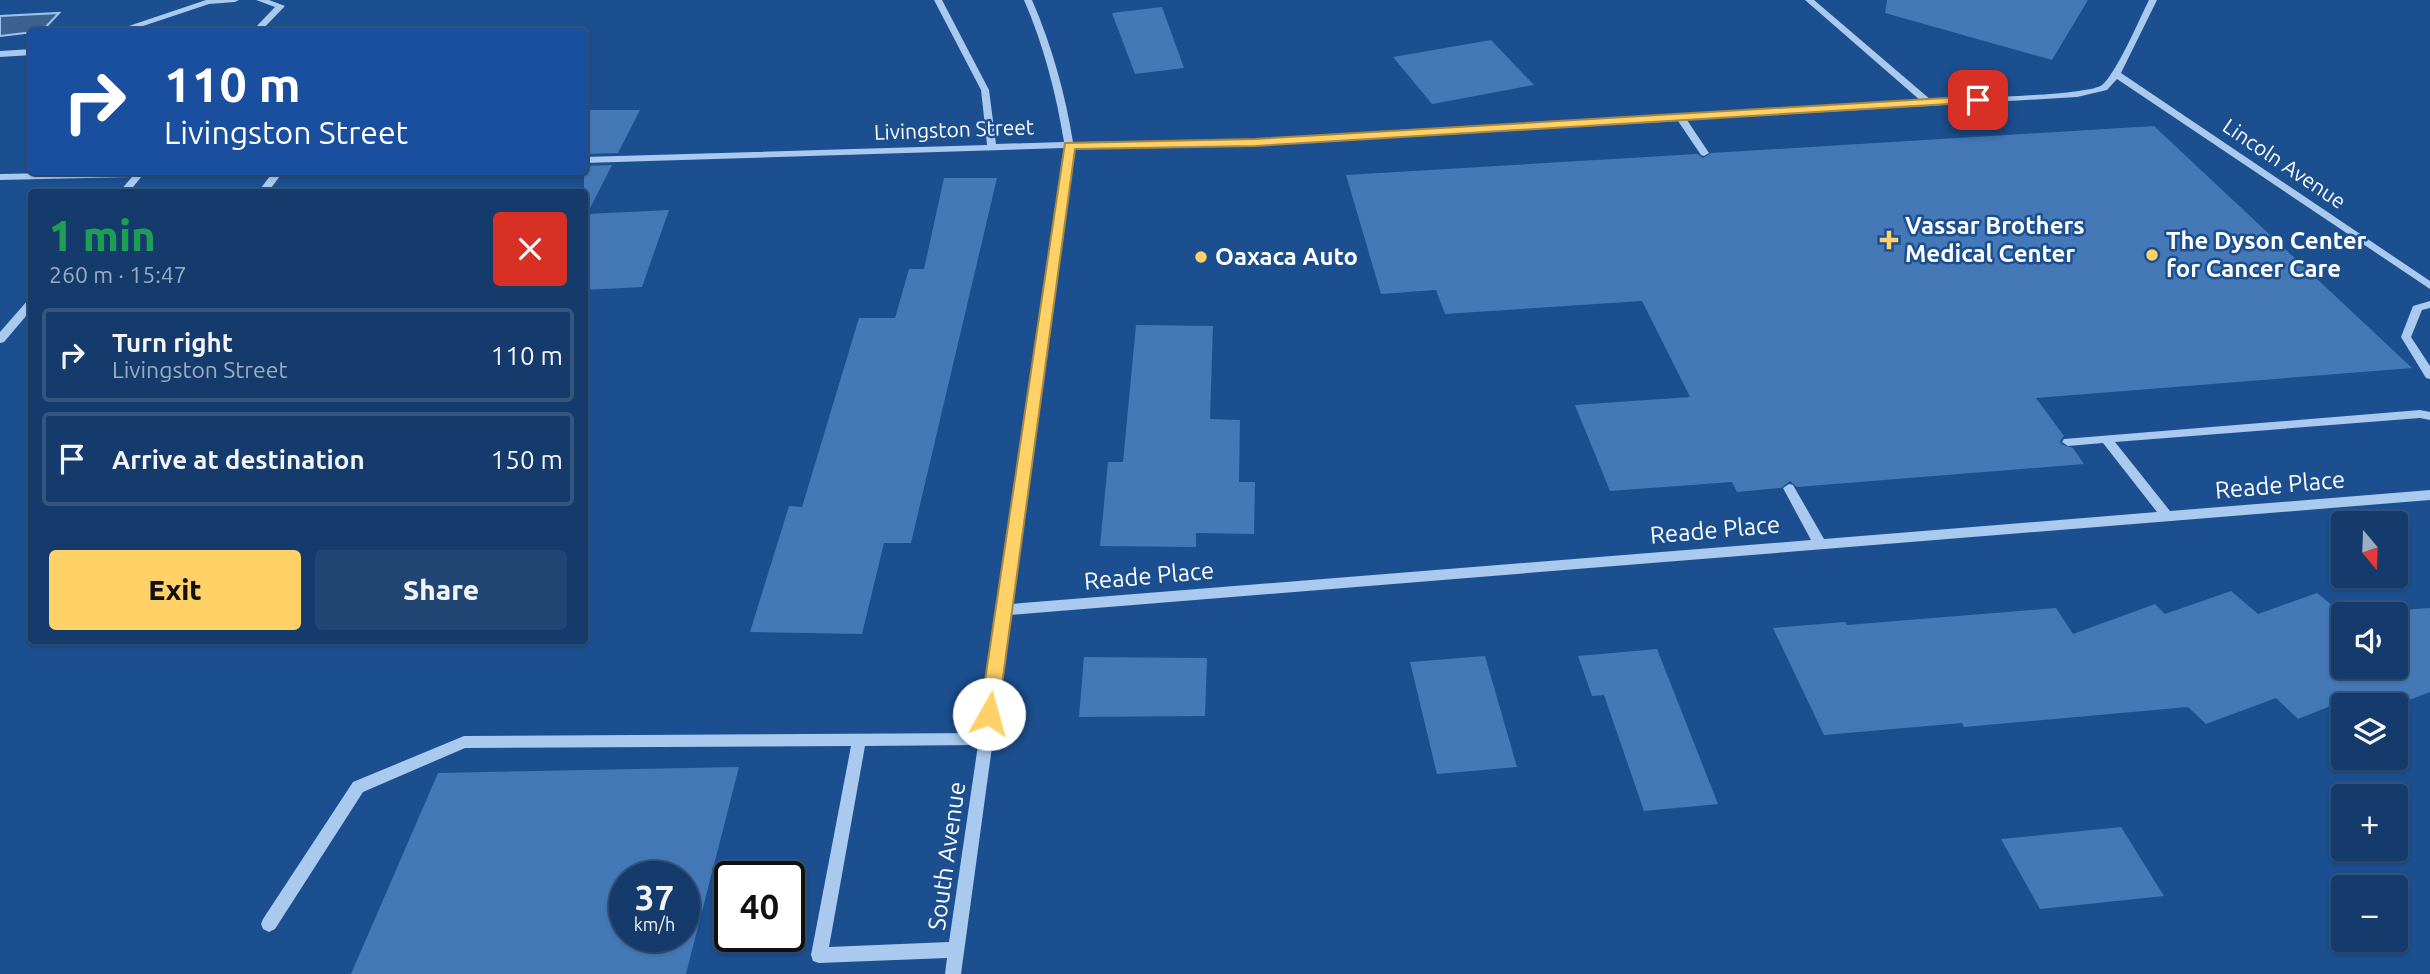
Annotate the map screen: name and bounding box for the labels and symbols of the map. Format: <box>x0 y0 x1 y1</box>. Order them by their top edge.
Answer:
pin <box>1948 70 2008 130</box>
street label: Lincoln Avenue <box>2219 113 2350 213</box>
street label: Livingston Street <box>873 114 1034 144</box>
place label: Vassar Brothers Medical Center <box>1905 212 2085 267</box>
place label: The Dyson Center for Cancer Care <box>2166 227 2366 282</box>
marker: Vassar Brothers Medical Center <box>1879 230 1899 250</box>
place label: Oaxaca Auto <box>1215 243 1358 270</box>
marker: The Dyson Center for Cancer Care <box>2144 247 2160 263</box>
marker: Oaxaca Auto <box>1193 249 1209 265</box>
street label: Reade Place <box>2214 465 2346 504</box>
street label: Reade Place <box>1649 510 1781 549</box>
north arrow <box>2331 511 2408 588</box>
street label: Reade Place <box>1083 556 1215 595</box>
position arrow <box>952 677 1026 751</box>
street label: South Avenue <box>923 780 970 932</box>
speed limit sign: 40 <box>714 861 805 952</box>

